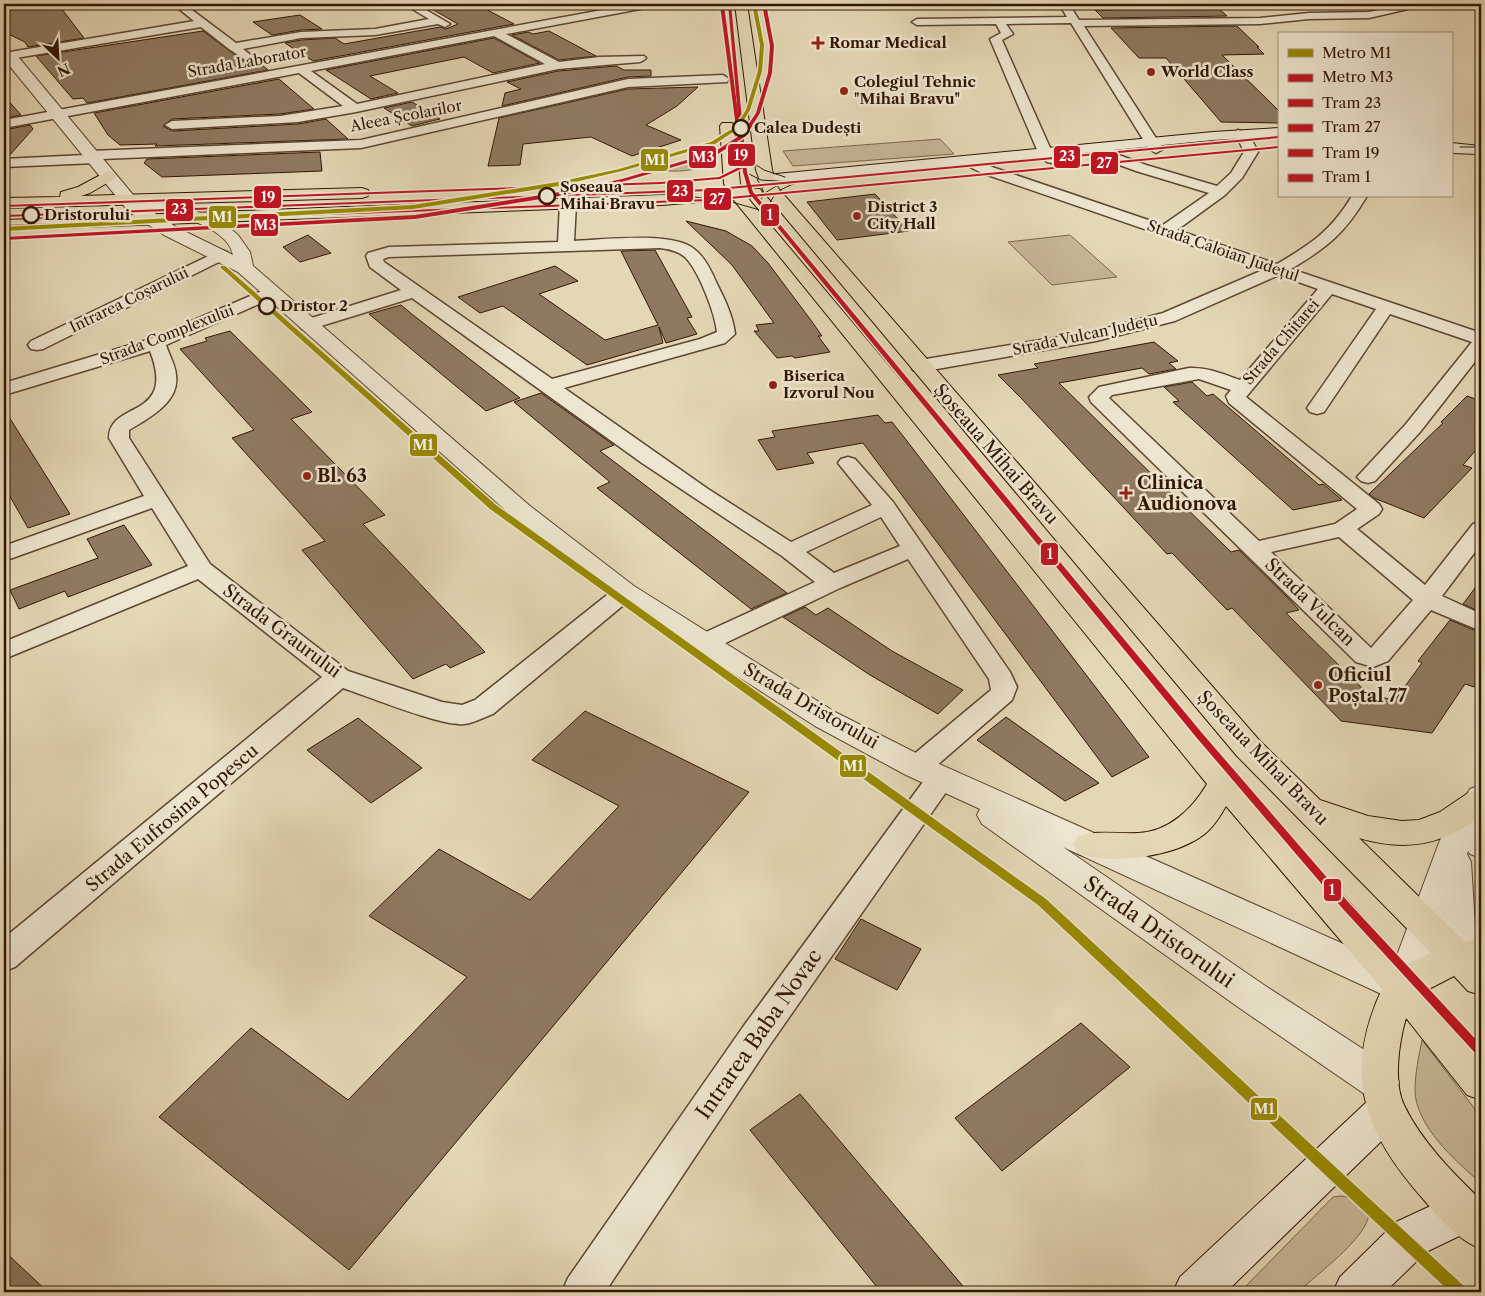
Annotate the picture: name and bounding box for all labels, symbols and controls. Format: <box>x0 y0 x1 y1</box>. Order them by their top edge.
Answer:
north arrow <box>32 32 82 82</box>
legend <box>1278 32 1452 198</box>
place label: Romar Medical <box>829 33 947 52</box>
marker: Romar Medical <box>811 36 825 50</box>
street label: Strada Laborator <box>186 42 308 81</box>
text: Metro M1 <box>1322 43 1392 62</box>
text: N <box>54 59 73 81</box>
place label: World Class <box>1160 62 1254 81</box>
marker: World Class <box>1145 66 1157 78</box>
text: Metro M3 <box>1322 67 1393 86</box>
place label: Colegiul Tehnic "Mihai Bravu" <box>854 72 976 108</box>
marker: Colegiul Tehnic "Mihai Bravu" <box>838 85 850 97</box>
text: Tram 23 <box>1322 93 1381 112</box>
street label: Aleea Școlarilor <box>347 95 464 136</box>
text: Tram 27 <box>1322 117 1381 136</box>
place label: Calea Dudești <box>754 118 862 137</box>
marker: Calea Dudești <box>732 119 750 137</box>
line badge: 19 <box>727 143 756 167</box>
text: Tram 19 <box>1322 143 1380 162</box>
line badge: M3 <box>688 145 717 169</box>
line badge: 23 <box>1053 145 1081 169</box>
text: 19 <box>734 146 748 164</box>
text: 23 <box>1059 147 1075 165</box>
line badge: M1 <box>640 148 669 172</box>
text: M3 <box>692 148 714 166</box>
text: M1 <box>644 151 666 169</box>
line badge: 27 <box>1090 151 1119 175</box>
text: 27 <box>1096 154 1112 172</box>
text: Tram 1 <box>1322 167 1371 186</box>
place label: Șoseaua Mihai Bravu <box>560 177 655 213</box>
line badge: 23 <box>666 179 694 203</box>
text: 23 <box>672 182 688 200</box>
line badge: 19 <box>253 185 282 209</box>
marker: Șoseaua Mihai Bravu <box>538 187 556 205</box>
line badge: 27 <box>703 187 732 211</box>
text: 19 <box>261 188 275 206</box>
text: 27 <box>709 190 725 208</box>
place label: District 3 City Hall <box>867 197 938 233</box>
line badge: 23 <box>165 198 194 222</box>
text: 23 <box>171 200 187 218</box>
line badge: 1 <box>760 203 780 227</box>
place label: Dristorului <box>44 205 131 224</box>
line badge: M1 <box>208 205 237 229</box>
marker: Dristorului <box>22 206 40 224</box>
text: 1 <box>767 206 774 224</box>
text: M1 <box>211 208 233 226</box>
marker: District 3 City Hall <box>851 210 863 222</box>
line badge: M3 <box>250 213 279 237</box>
text: M3 <box>254 216 276 234</box>
street label: Strada Caloian Județul <box>1145 216 1302 286</box>
street label: Intrarea Coșarului <box>66 262 192 337</box>
street label: Strada Chitarei <box>1238 295 1323 388</box>
place label: Dristor 2 <box>280 296 348 315</box>
marker: Dristor 2 <box>258 297 276 315</box>
street label: Strada Complexului <box>97 300 237 369</box>
street label: Strada Vulcan Județu <box>1010 310 1159 359</box>
place label: Biserica Izvorul Nou <box>783 366 875 402</box>
marker: Biserica Izvorul Nou <box>767 379 779 391</box>
street label: Șoseaua Mihai Bravu <box>929 379 1063 529</box>
line badge: M1 <box>409 433 438 457</box>
text: M1 <box>412 436 434 454</box>
place label: Bl. 63 <box>317 465 367 487</box>
marker: Bl. 63 <box>301 470 313 482</box>
place label: Clinica Audionova <box>1136 472 1237 515</box>
marker: Clinica Audionova <box>1119 486 1133 500</box>
line badge: 1 <box>1040 542 1059 566</box>
text: 1 <box>1047 545 1054 563</box>
street label: Strada Vulcan <box>1260 553 1360 651</box>
street label: Strada Graurului <box>219 579 346 683</box>
street label: Strada Dristorului <box>739 658 883 754</box>
place label: Oficiul Poștal 77 <box>1328 664 1408 707</box>
marker: Oficiul Poștal 77 <box>1312 679 1324 691</box>
street label: Șoseaua Mihai Bravu <box>1193 686 1333 830</box>
street label: Strada Eufrosina Popescu <box>81 739 263 897</box>
line badge: M1 <box>839 754 867 778</box>
text: M1 <box>842 757 864 775</box>
street label: Strada Dristorului <box>1079 870 1239 993</box>
line badge: 1 <box>1323 878 1342 902</box>
text: 1 <box>1329 881 1336 899</box>
street label: Intrarea Baba Novac <box>690 944 827 1124</box>
line badge: M1 <box>1250 1097 1278 1121</box>
text: M1 <box>1253 1100 1275 1118</box>

